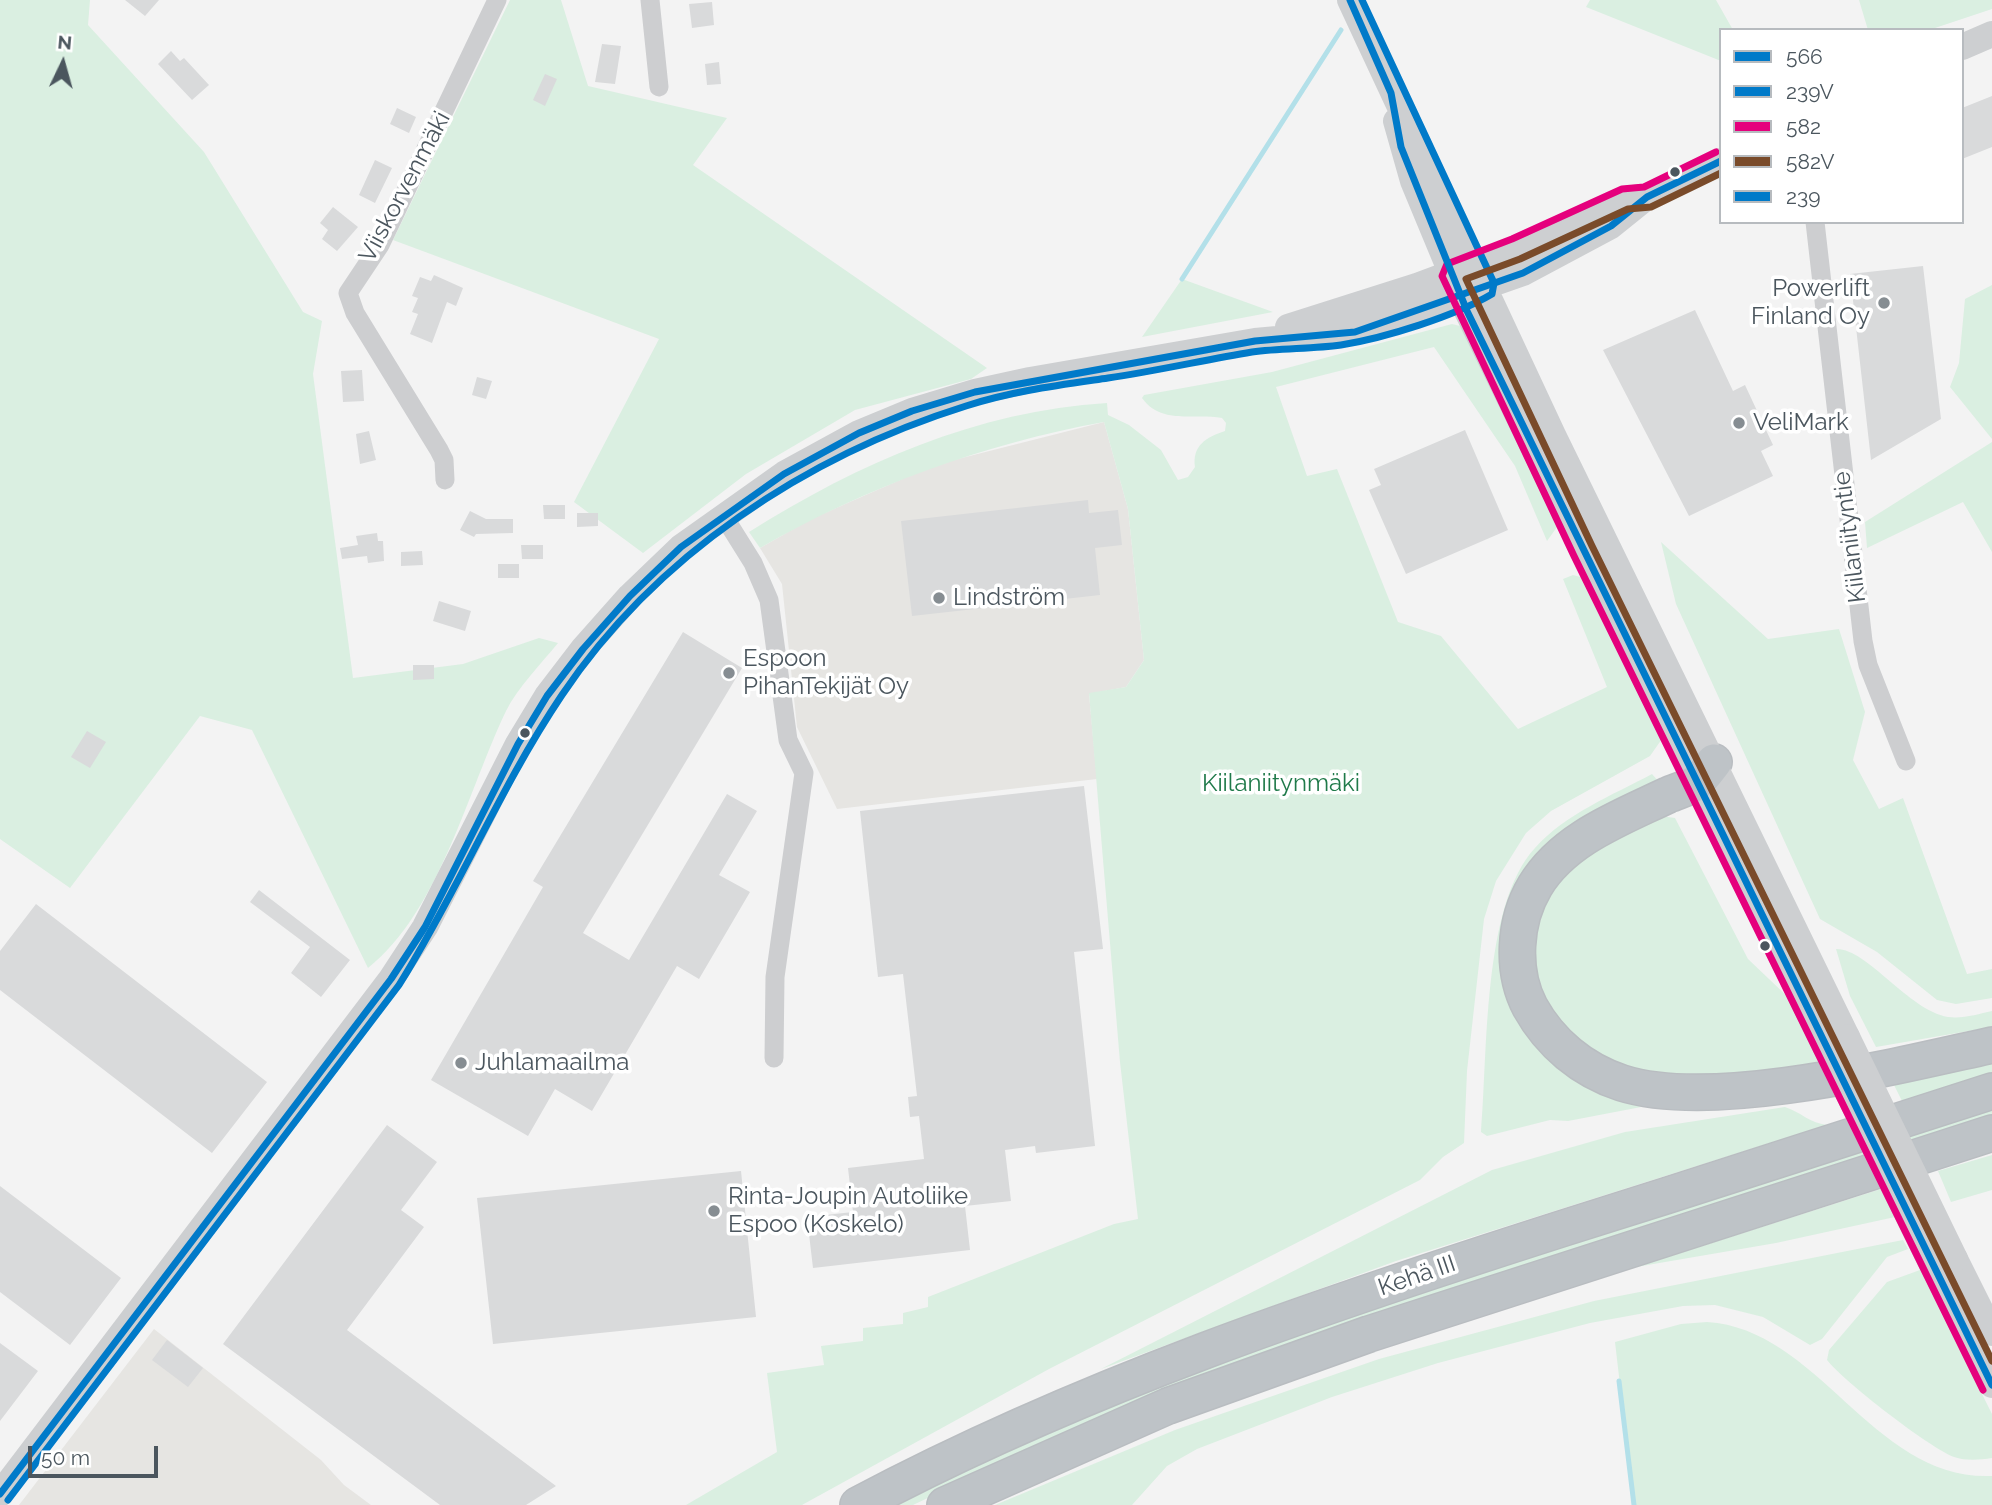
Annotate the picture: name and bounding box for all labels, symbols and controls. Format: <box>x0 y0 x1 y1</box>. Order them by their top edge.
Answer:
north arrow <box>28 28 98 98</box>
legend <box>1719 28 1964 224</box>
text: N <box>57 30 73 54</box>
text: 566 <box>1786 44 1823 69</box>
text: 239V <box>1786 79 1834 104</box>
street label: Viiskorvenmäki <box>353 107 457 267</box>
text: 582 <box>1786 114 1821 139</box>
text: 582V <box>1786 149 1835 174</box>
unlabelled marker <box>1668 165 1682 179</box>
text: 239 <box>1786 184 1820 209</box>
place label: Powerlift Finland Oy <box>1751 275 1870 331</box>
marker: Powerlift Finland Oy <box>1876 295 1892 311</box>
place label: VeliMark <box>1753 409 1849 437</box>
marker: VeliMark <box>1731 415 1747 431</box>
street label: Kiilaniityntie <box>1828 470 1872 604</box>
place label: Lindström <box>953 584 1065 612</box>
marker: Lindström <box>931 590 947 606</box>
place label: Espoon PihanTekijät Oy <box>743 645 909 701</box>
marker: Espoon PihanTekijät Oy <box>721 665 737 681</box>
unlabelled marker <box>518 726 532 740</box>
park label: Kiilaniitynmäki <box>1202 770 1360 798</box>
unlabelled marker <box>1758 939 1772 953</box>
place label: Juhlamaailma <box>475 1049 629 1077</box>
marker: Juhlamaailma <box>453 1055 469 1071</box>
place label: Rinta-Joupin Autoliike Espoo (Koskelo) <box>728 1183 968 1239</box>
marker: Rinta-Joupin Autoliike Espoo (Koskelo) <box>706 1203 722 1219</box>
street label: Kehä III <box>1375 1249 1459 1303</box>
scale bar <box>32 1432 161 1476</box>
text: 50 m <box>41 1445 90 1470</box>

